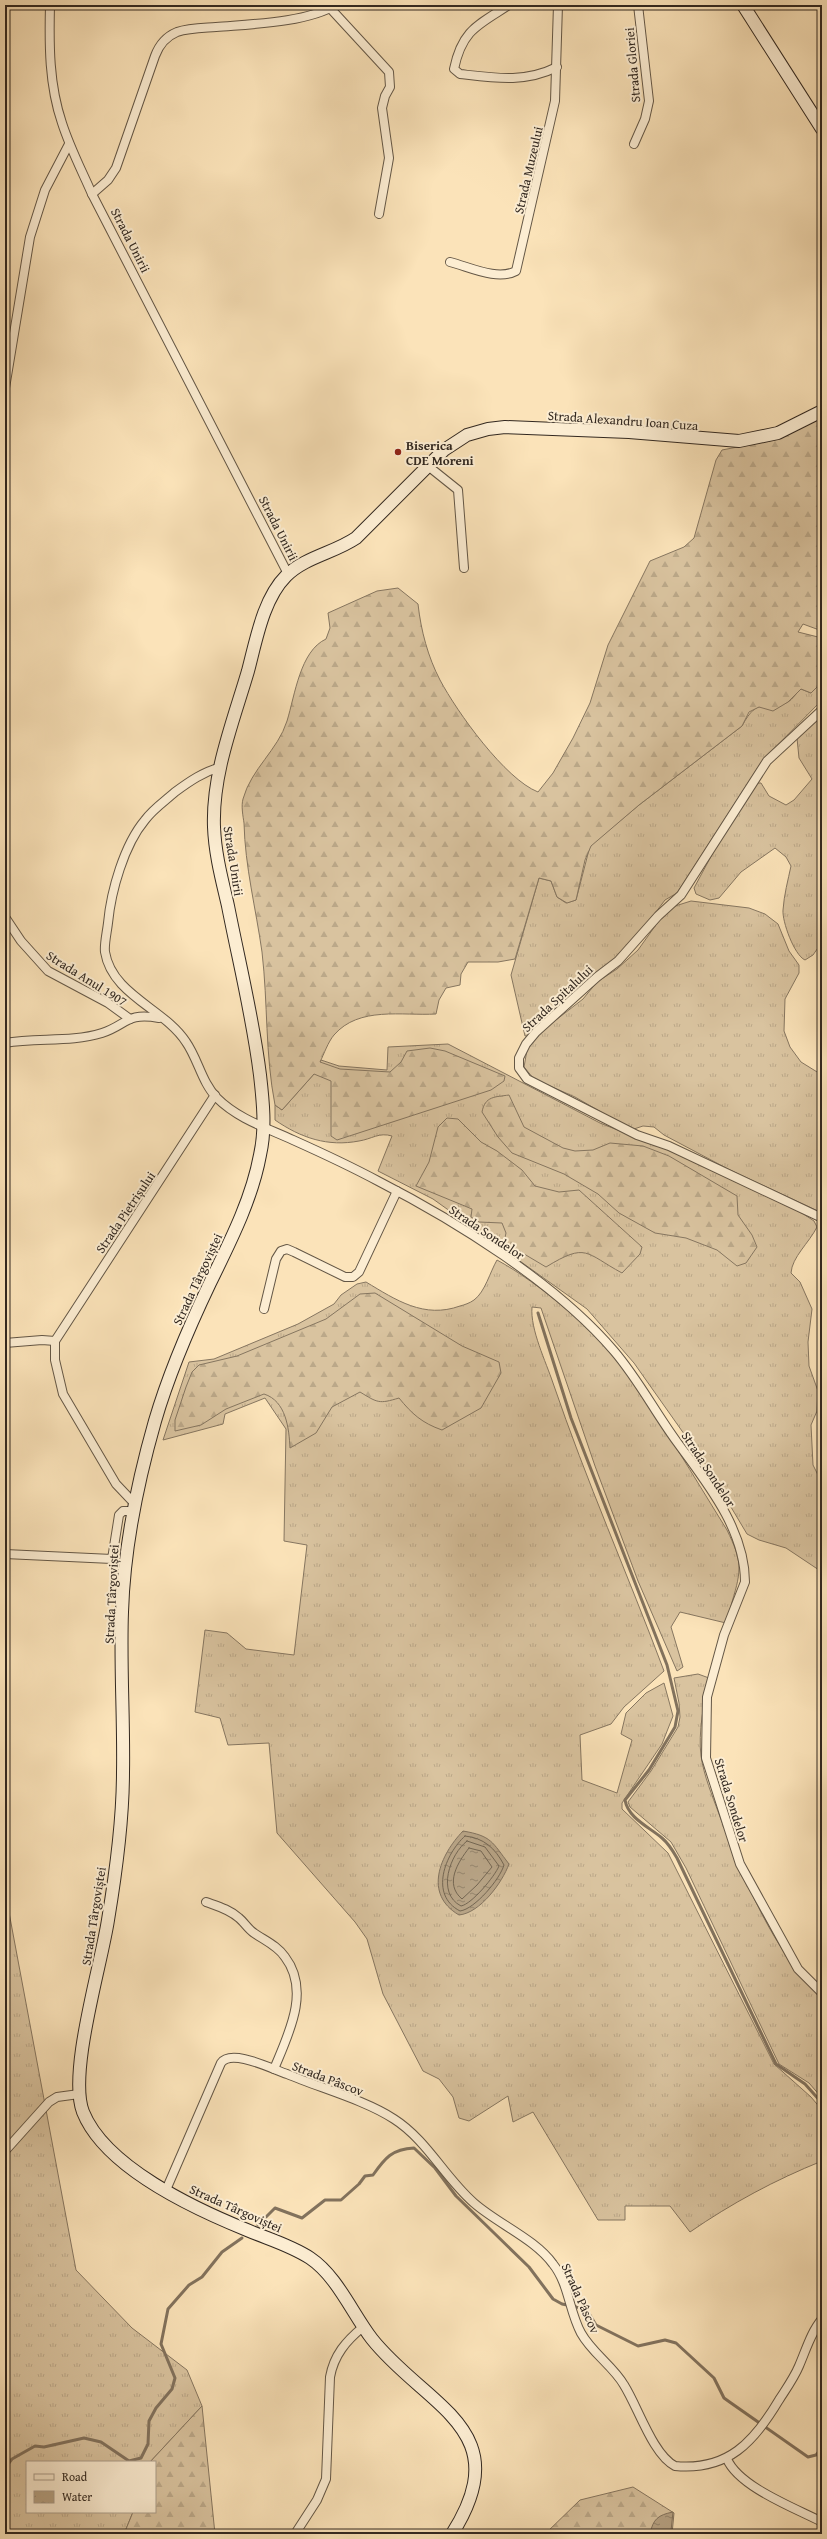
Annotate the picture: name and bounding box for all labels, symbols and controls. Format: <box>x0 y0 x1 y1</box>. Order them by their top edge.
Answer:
street label: Strada Gloriei <box>620 26 645 103</box>
street label: Strada Muzeului <box>509 124 548 216</box>
street label: Strada Unirii <box>106 205 155 276</box>
street label: Strada Alexandru Ioan Cuza <box>547 406 700 435</box>
place label: Biserica CDE Moreni <box>406 436 474 470</box>
marker: Biserica CDE Moreni <box>393 447 403 457</box>
street label: Strada Unirii <box>254 493 303 564</box>
street label: Strada Unirii <box>219 825 248 898</box>
street label: Strada Anul 1907 <box>43 946 131 1011</box>
street label: Strada Spitalului <box>518 960 597 1036</box>
street label: Strada Pietrișului <box>91 1167 160 1257</box>
street label: Strada Sondelor <box>445 1200 529 1265</box>
street label: Strada Târgoviștei <box>168 1230 227 1328</box>
street label: Strada Sondelor <box>677 1428 741 1512</box>
street label: Strada Târgoviștei <box>99 1543 124 1644</box>
street label: Strada Sondelor <box>710 1756 754 1845</box>
street label: Strada Târgoviștei <box>76 1865 111 1967</box>
street label: Strada Pâscov <box>289 2056 367 2101</box>
street label: Strada Târgoviștei <box>186 2180 285 2238</box>
street label: Strada Pâscov <box>557 2260 605 2337</box>
legend <box>26 2461 156 2513</box>
text: Road <box>62 2468 88 2485</box>
text: Water <box>62 2488 92 2505</box>

